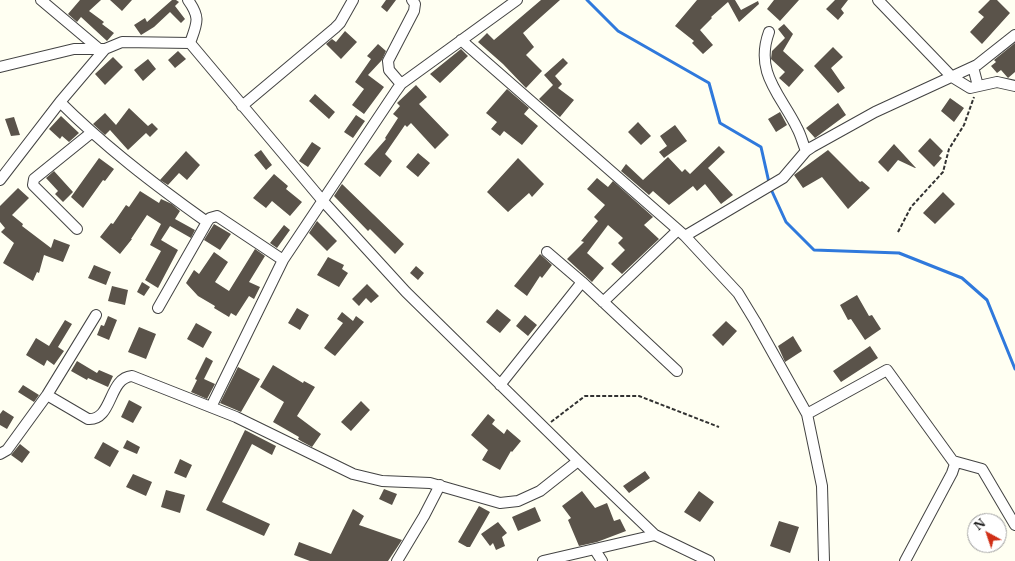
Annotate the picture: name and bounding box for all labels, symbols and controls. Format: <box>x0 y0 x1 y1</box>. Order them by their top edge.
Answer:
north arrow <box>967 513 1007 553</box>
text: N <box>971 516 988 533</box>

